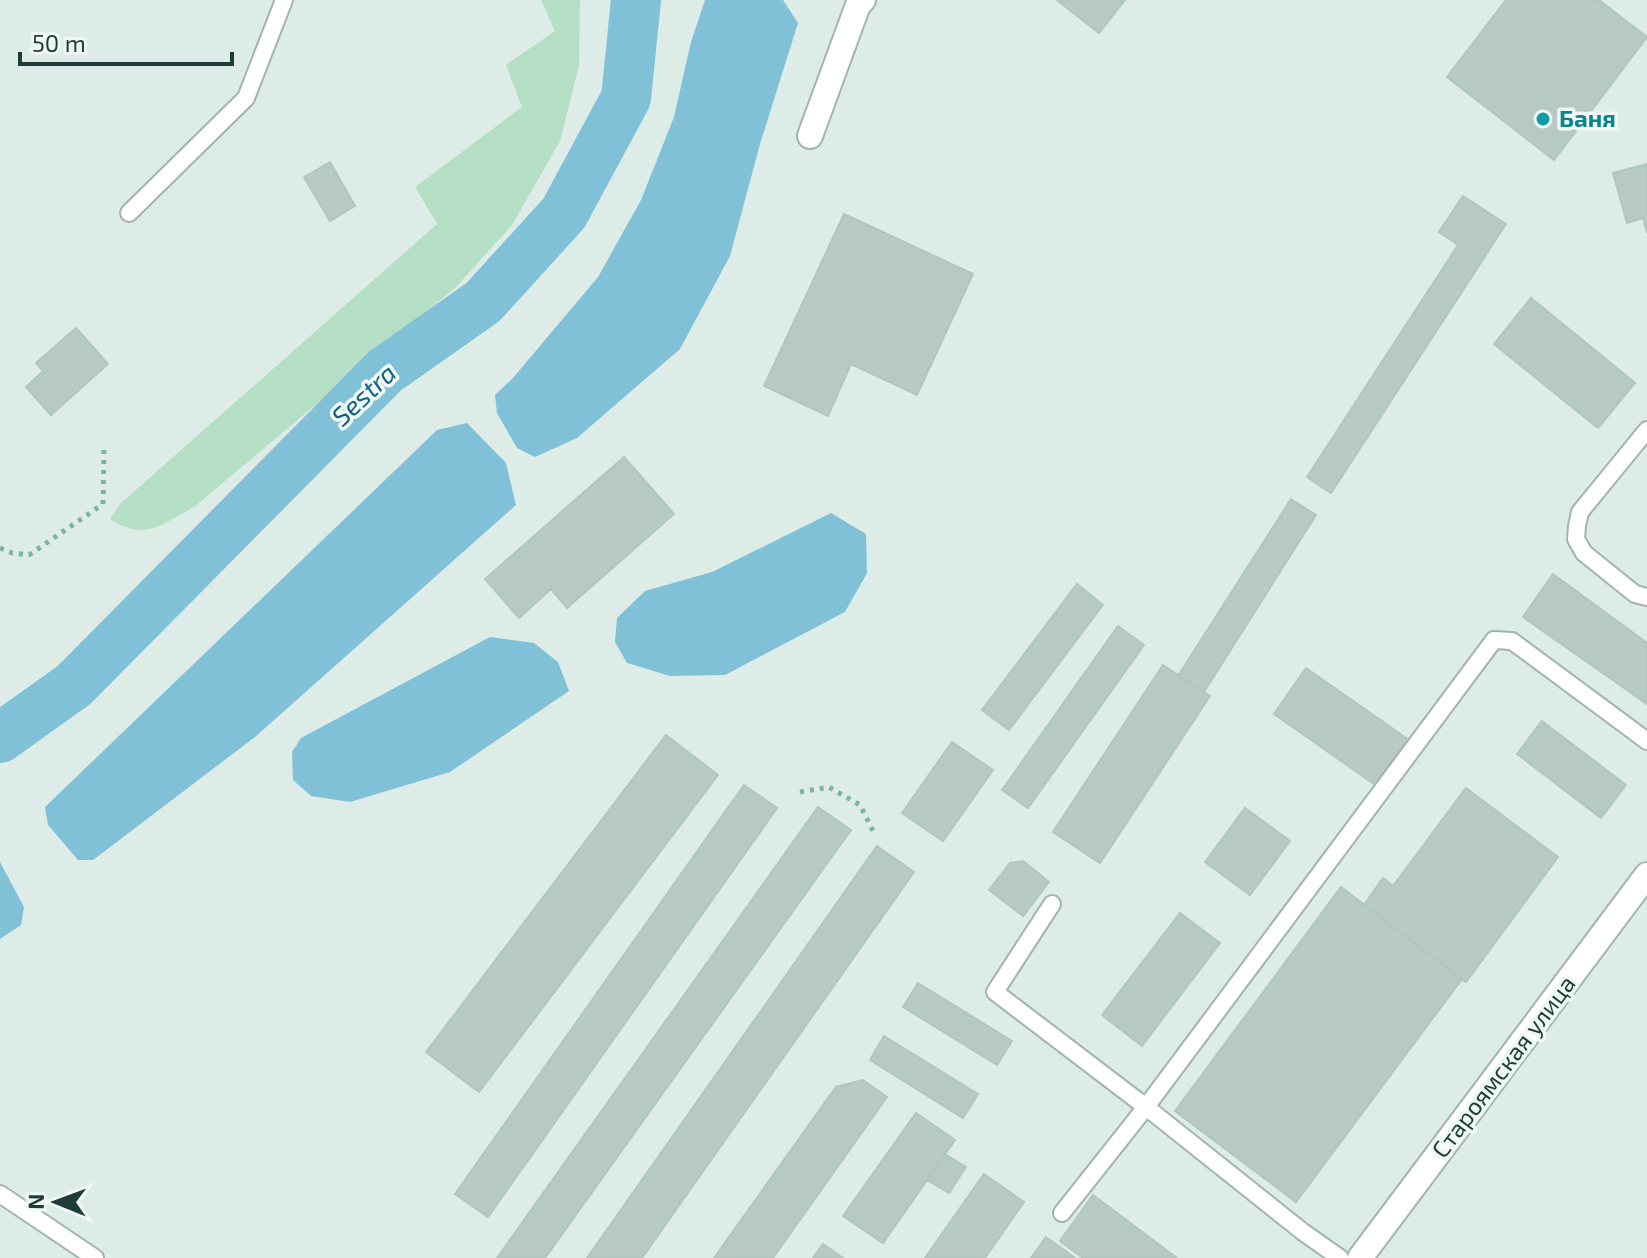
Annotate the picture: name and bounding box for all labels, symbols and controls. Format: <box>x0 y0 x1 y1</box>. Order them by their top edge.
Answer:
scale bar <box>20 16 232 66</box>
text: 50 m <box>32 28 86 57</box>
place label: Баня <box>1559 103 1616 132</box>
marker: Баня <box>1534 110 1552 128</box>
water label: Sestra <box>324 356 402 431</box>
street label: Староямская улица <box>1425 969 1582 1164</box>
north arrow <box>16 1162 96 1242</box>
text: N <box>22 1193 48 1210</box>

